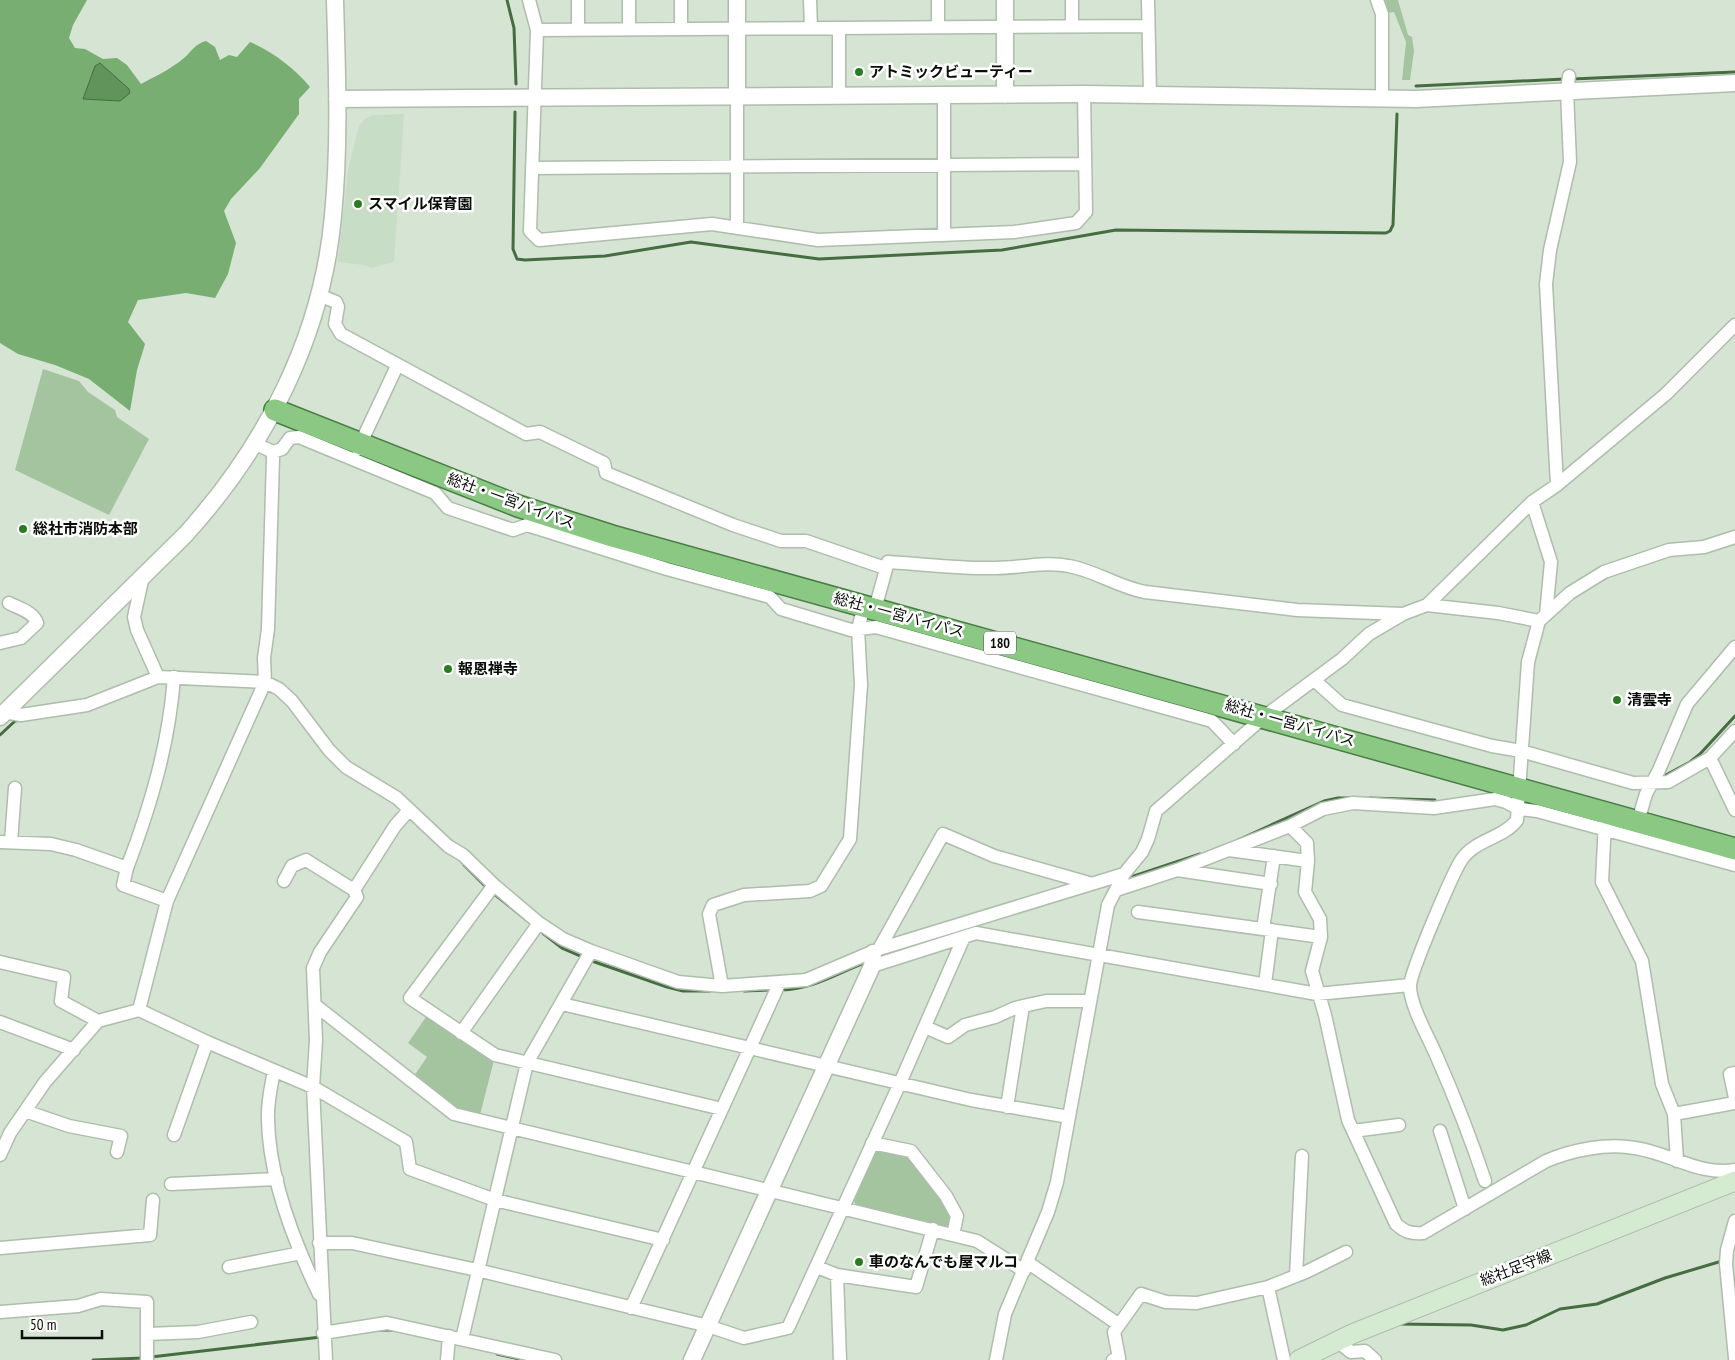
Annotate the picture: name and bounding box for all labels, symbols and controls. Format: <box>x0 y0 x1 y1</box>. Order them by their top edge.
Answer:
place label: アトミックビューティー <box>869 62 1033 81</box>
marker: アトミックビューティー <box>853 66 865 78</box>
place label: スマイル保育園 <box>368 194 473 213</box>
marker: スマイル保育園 <box>352 198 364 210</box>
street label: 総社・一宮バイパス <box>445 469 578 532</box>
place label: 総社市消防本部 <box>33 519 138 538</box>
marker: 総社市消防本部 <box>17 523 29 535</box>
street label: 総社・一宮バイパス <box>832 588 967 641</box>
road number: 180 <box>984 632 1016 654</box>
place label: 報恩禅寺 <box>458 659 518 678</box>
marker: 報恩禅寺 <box>442 663 454 675</box>
place label: 清雲寺 <box>1627 690 1672 709</box>
marker: 清雲寺 <box>1611 694 1623 706</box>
street label: 総社・一宮バイパス <box>1223 695 1357 750</box>
street label: 総社足守線 <box>1477 1245 1554 1290</box>
place label: 車のなんでも屋マルコ <box>869 1252 1018 1271</box>
marker: 車のなんでも屋マルコ <box>853 1256 865 1268</box>
scale bar <box>22 1308 102 1340</box>
text: 50 m <box>30 1315 56 1334</box>

